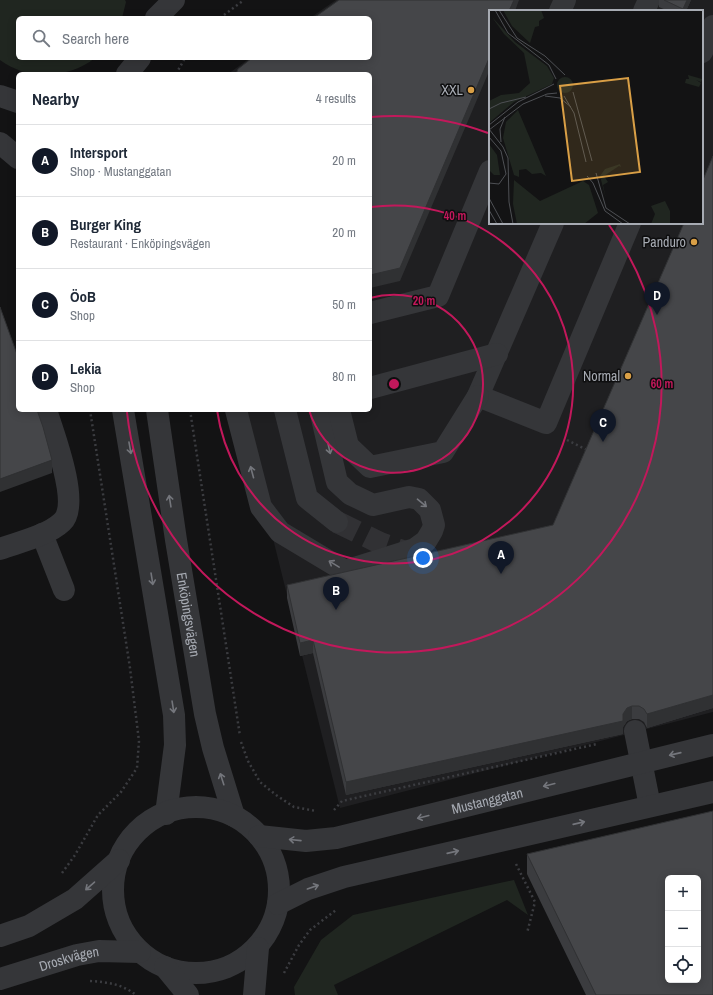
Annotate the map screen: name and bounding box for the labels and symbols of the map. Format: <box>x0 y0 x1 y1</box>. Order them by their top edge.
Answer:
inset map <box>489 10 703 224</box>
place label: XXL <box>441 81 464 99</box>
marker: XXL <box>466 85 476 95</box>
text: 40 m <box>444 208 466 224</box>
place label: Panduro <box>643 233 686 251</box>
marker: Panduro <box>689 237 699 247</box>
pin: D <box>644 282 670 315</box>
text: 20 m <box>413 293 435 309</box>
place label: Normal <box>583 367 620 385</box>
marker: Normal <box>623 371 633 381</box>
text: 60 m <box>651 376 673 392</box>
centre of rings <box>387 377 401 391</box>
pin: C <box>590 409 616 442</box>
one-way arrow <box>326 441 333 454</box>
one-way arrow <box>126 442 134 455</box>
one-way arrow <box>248 466 255 479</box>
one-way arrow <box>166 495 174 508</box>
one-way arrow <box>417 498 428 507</box>
pin: A <box>488 541 514 574</box>
your location <box>413 548 433 568</box>
one-way arrow <box>328 560 340 568</box>
street label: Enköpingsvägen <box>173 571 204 658</box>
one-way arrow <box>148 572 156 585</box>
pin: B <box>323 577 349 610</box>
one-way arrow <box>169 700 177 713</box>
one-way arrow <box>669 751 682 759</box>
one-way arrow <box>218 773 225 786</box>
one-way arrow <box>543 782 556 790</box>
street label: Mustanggatan <box>450 783 525 818</box>
one-way arrow <box>416 813 429 821</box>
one-way arrow <box>573 818 586 826</box>
one-way arrow <box>289 836 302 844</box>
one-way arrow <box>446 847 459 855</box>
one-way arrow <box>84 881 95 890</box>
one-way arrow <box>307 883 320 890</box>
street label: Droskvägen <box>37 942 100 975</box>

